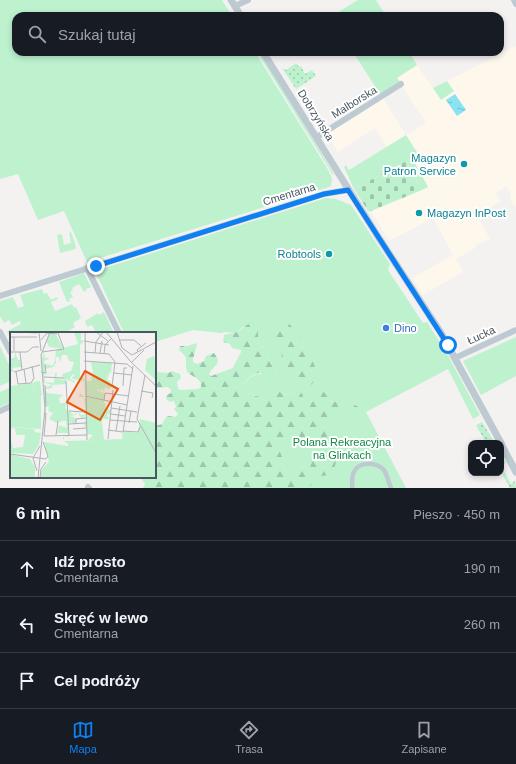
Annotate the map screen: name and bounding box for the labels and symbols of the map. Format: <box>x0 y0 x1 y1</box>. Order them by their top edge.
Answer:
street label: Malborska <box>329 83 379 121</box>
street label: Dobrzyńska <box>296 87 337 144</box>
place label: Magazyn Patron Service <box>384 152 456 177</box>
marker: Magazyn Patron Service <box>459 159 469 169</box>
street label: Cmentarna <box>261 180 318 208</box>
place label: Magazyn InPost <box>427 207 506 219</box>
marker: Magazyn InPost <box>414 208 424 218</box>
place label: Robtools <box>278 248 321 260</box>
marker: Robtools <box>324 249 334 259</box>
route end <box>87 257 105 275</box>
place label: Dino <box>394 322 417 334</box>
marker: Dino <box>381 323 391 333</box>
street label: Łucka <box>465 323 498 347</box>
inset map <box>10 332 156 478</box>
route start <box>439 336 457 354</box>
park label: Polana Rekreacyjna na Glinkach <box>293 436 392 461</box>

